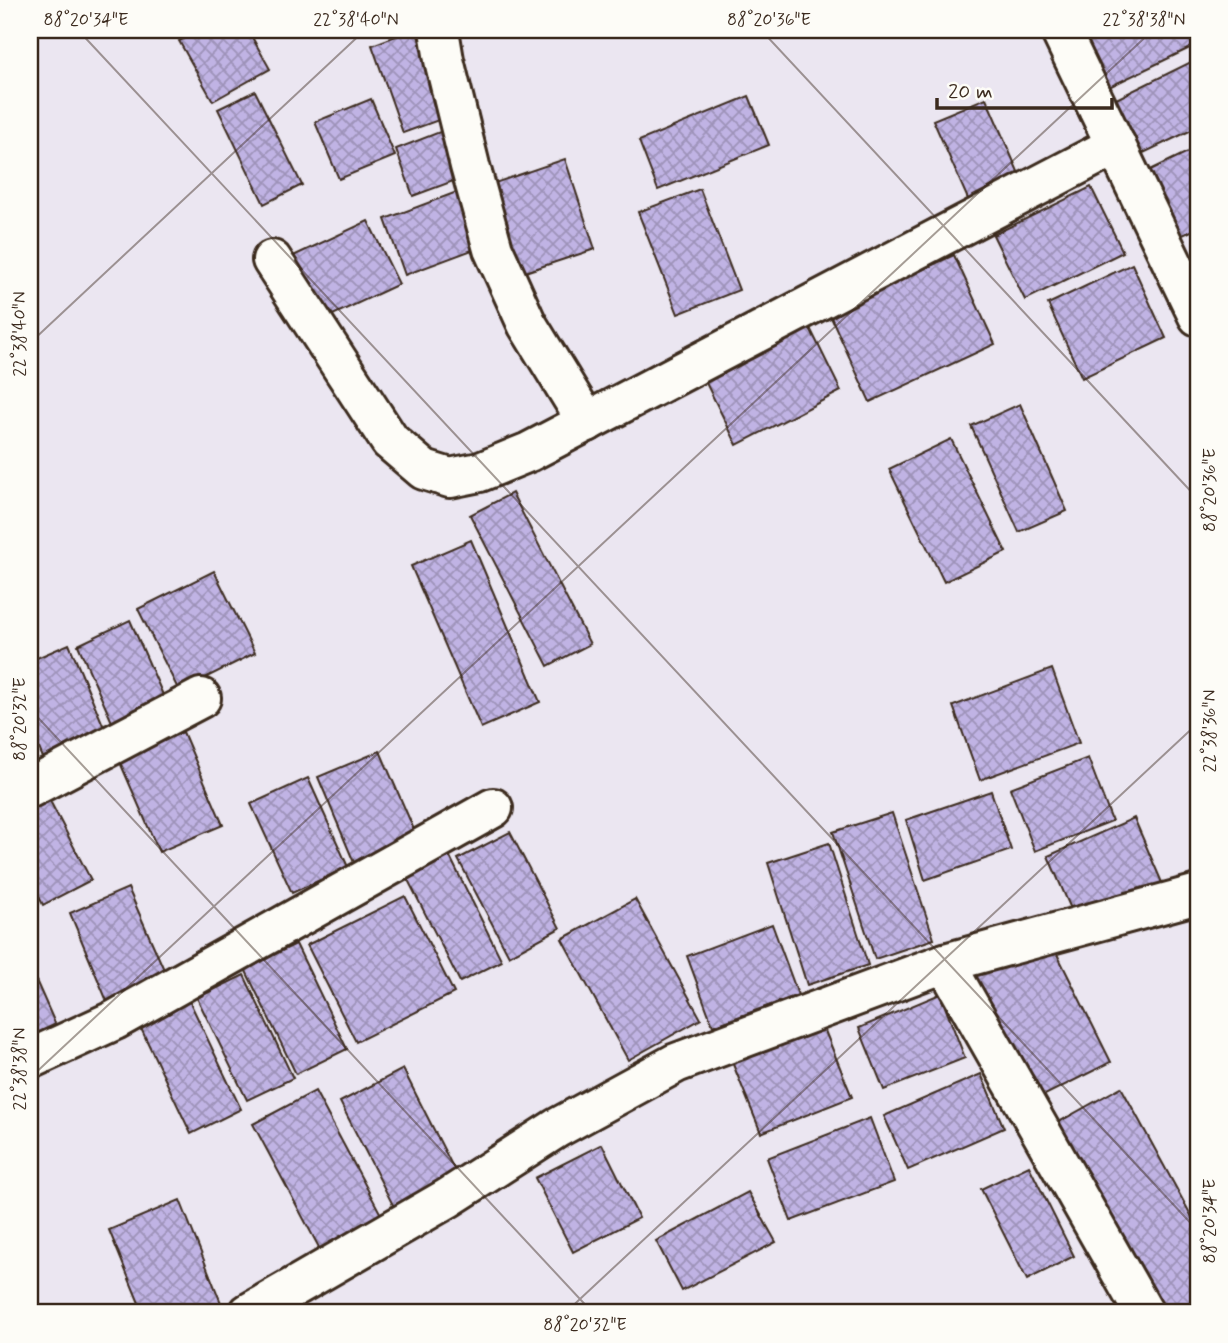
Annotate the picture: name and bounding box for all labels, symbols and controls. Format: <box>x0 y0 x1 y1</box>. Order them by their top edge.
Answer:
text: 88°20'34"E <box>43 8 129 32</box>
text: 22°38'40"N <box>313 8 399 32</box>
text: 88°20'36"E <box>727 8 811 32</box>
text: 22°38'38"N <box>1103 8 1185 32</box>
scale bar <box>937 66 1112 110</box>
text: 20 m <box>948 78 993 106</box>
text: 22°38'40"N <box>8 291 32 377</box>
text: 88°20'36"E <box>1198 448 1222 532</box>
text: 88°20'32"E <box>8 677 32 761</box>
text: 22°38'36"N <box>1198 690 1222 772</box>
text: 22°38'38"N <box>8 1028 32 1110</box>
text: 88°20'34"E <box>1198 1178 1222 1264</box>
text: 88°20'32"E <box>543 1313 627 1337</box>

